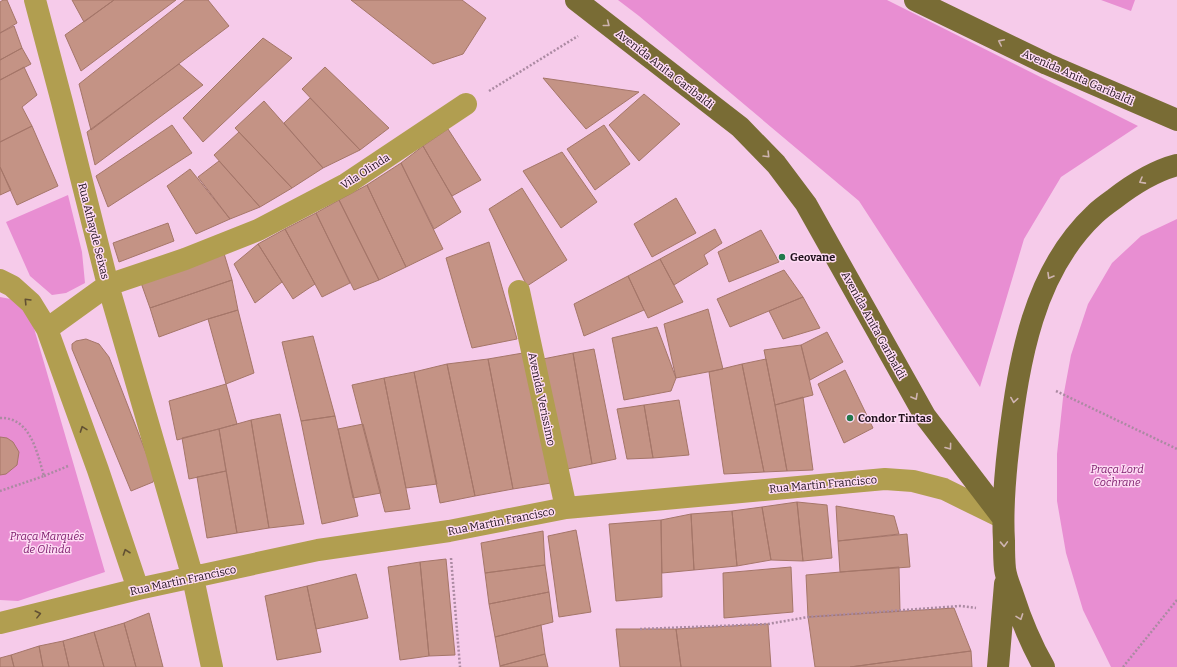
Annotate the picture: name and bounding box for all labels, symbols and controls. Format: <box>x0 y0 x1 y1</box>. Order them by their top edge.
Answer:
one-way arrow <box>602 19 609 26</box>
street label: Avenida Anita Garibaldi <box>613 27 717 112</box>
one-way arrow <box>998 39 1005 46</box>
street label: Avenida Anita Garibaldi <box>1020 47 1136 108</box>
one-way arrow <box>762 150 770 158</box>
street label: Vila Olinda <box>338 151 392 192</box>
one-way arrow <box>1139 176 1146 183</box>
street label: Rua Athayde Seixas <box>75 182 112 281</box>
place label: Geovane <box>790 251 835 264</box>
marker: Geovane <box>777 252 787 262</box>
street label: Avenida Anita Garibaldi <box>839 269 909 382</box>
one-way arrow <box>1047 272 1054 279</box>
one-way arrow <box>25 298 32 306</box>
street label: Avenida Verissimo <box>525 351 558 447</box>
one-way arrow <box>910 393 917 400</box>
one-way arrow <box>1011 397 1019 403</box>
place label: Condor Tintas <box>858 412 932 425</box>
marker: Condor Tintas <box>845 413 855 423</box>
one-way arrow <box>79 426 88 433</box>
one-way arrow <box>944 442 951 449</box>
park label: Praça Lord Cochrane <box>1090 463 1144 489</box>
street label: Rua Martin Francisco <box>769 473 878 496</box>
street label: Rua Martin Francisco <box>447 505 555 538</box>
park label: Praça Marquês de Olinda <box>10 530 84 556</box>
one-way arrow <box>999 541 1008 547</box>
one-way arrow <box>122 549 131 556</box>
street label: Rua Martin Francisco <box>129 563 237 598</box>
one-way arrow <box>35 610 41 618</box>
one-way arrow <box>1015 613 1024 620</box>

